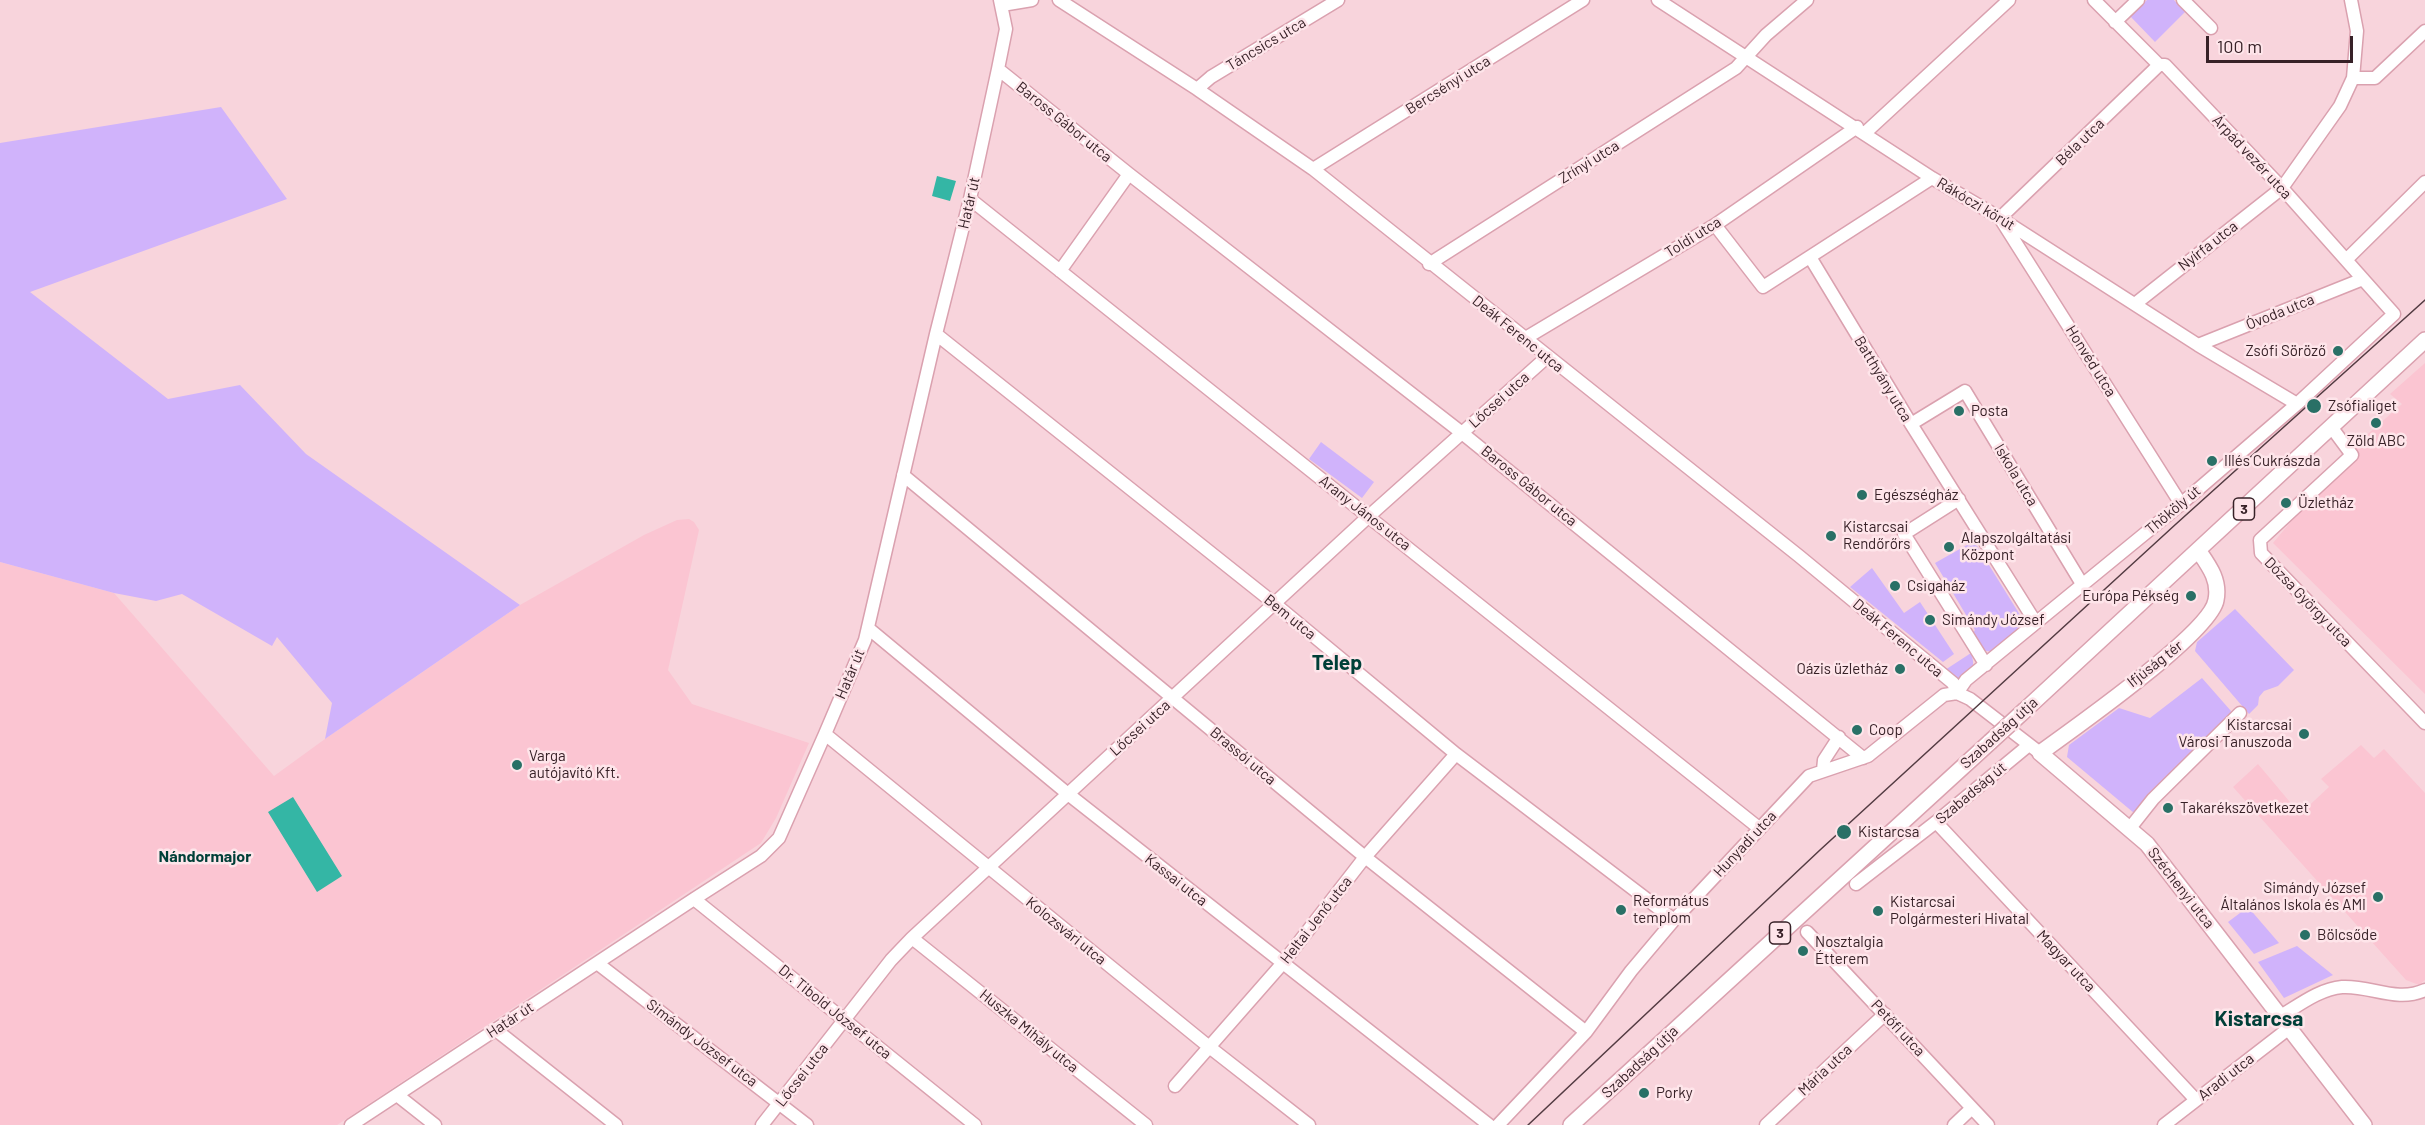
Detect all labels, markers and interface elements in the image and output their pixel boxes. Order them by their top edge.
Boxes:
street label: Táncsics utca [1223,13,1309,75]
scale bar [2209,24,2356,62]
text: 100 m [2217,35,2262,57]
street label: Bercsényi utca [1402,52,1494,118]
street label: Baross Gábor utca [1013,78,1115,166]
street label: Árpád vezér utca [2208,111,2296,203]
street label: Béla utca [2052,115,2108,169]
street label: Zrínyi utca [1556,137,1622,187]
street label: Rákóczi körút [1934,174,2018,234]
street label: Határ út [954,175,984,231]
street label: Toldi utca [1662,213,1724,261]
street label: Nyírfa utca [2175,217,2241,275]
street label: Óvoda utca [2243,290,2317,334]
street label: Deák Ferenc utca [1469,292,1567,376]
street label: Honvéd utca [2062,322,2120,400]
street label: Batthyány utca [1850,333,1916,425]
place label: Zsófi Söröző [2245,342,2326,360]
marker: Zsófi Söröző [2331,344,2345,358]
street label: Lőcsei utca [1465,368,1533,432]
marker: Zsófialiget [2305,397,2323,415]
place label: Zsófialiget [2328,397,2397,415]
place label: Posta [1971,402,2008,420]
marker: Posta [1952,404,1966,418]
marker: Zöld ABC [2369,416,2383,430]
place label: Zöld ABC [2347,432,2405,450]
street label: Iskola utca [1990,441,2042,509]
street label: Baross Gábor utca [1478,442,1580,530]
place label: Illés Cukrászda [2224,452,2320,470]
marker: Illés Cukrászda [2205,454,2219,468]
street label: Arany János utca [1316,472,1414,554]
street label: Thököly út [2142,482,2204,538]
place label: Egészségház [1874,486,1958,504]
marker: Egészségház [1855,488,1869,502]
place label: Üzletház [2298,494,2354,512]
marker: Üzletház [2279,496,2293,510]
road number: 3 [2234,498,2254,520]
place label: Kistarcsai Rendőrőrs [1843,518,1910,553]
marker: Kistarcsai Rendőrőrs [1824,529,1838,543]
place label: Alapszolgáltatási Központ [1961,529,2071,564]
marker: Alapszolgáltatási Központ [1942,540,1956,554]
street label: Dózsa György utca [2261,553,2355,651]
place label: Csigaház [1907,577,1965,595]
marker: Csigaház [1888,579,1902,593]
place label: Európa Pékség [2082,587,2179,605]
marker: Európa Pékség [2184,589,2198,603]
street label: Bem utca [1260,591,1320,643]
street label: Deák Ferenc utca [1849,595,1947,681]
place label: Simándy József [1942,611,2045,629]
marker: Simándy József [1923,613,1937,627]
street label: Ifjúság tér [2124,637,2186,691]
street label: Határ út [831,646,869,702]
district label: Telep [1312,650,1362,676]
place label: Oázis üzletház [1796,660,1888,678]
marker: Oázis üzletház [1893,662,1907,676]
street label: Szabadság útja [1957,694,2041,772]
street label: Lőcsei utca [1106,696,1174,760]
place label: Kistarcsai Városi Tanuszoda [2179,716,2292,751]
place label: Coop [1869,721,1903,739]
street label: Brassói utca [1206,723,1280,789]
marker: Coop [1850,723,1864,737]
marker: Kistarcsai Városi Tanuszoda [2297,727,2311,741]
place label: Varga autójavító Kft. [529,747,620,782]
marker: Varga autójavító Kft. [510,758,524,772]
street label: Szabadság út [1932,758,2010,828]
place label: Takarékszövetkezet [2180,799,2309,817]
marker: Takarékszövetkezet [2161,801,2175,815]
street label: Hunyadi utca [1710,807,1780,881]
marker: Kistarcsa [1835,823,1853,841]
place label: Kistarcsa [1858,823,1919,841]
street label: Széchenyi utca [2144,844,2218,932]
district label: Nándormajor [159,847,251,867]
street label: Kassai utca [1141,850,1211,910]
street label: Heltai Jenő utca [1276,873,1356,967]
place label: Simándy József Általános Iskola és AMI [2220,879,2366,914]
marker: Simándy József Általános Iskola és AMI [2371,890,2385,904]
place label: Református templom [1633,892,1709,927]
street label: Kolozsvári utca [1022,893,1110,969]
place label: Kistarcsai Polgármesteri Hivatal [1890,893,2029,928]
marker: Református templom [1614,903,1628,917]
marker: Kistarcsai Polgármesteri Hivatal [1871,904,1885,918]
road number: 3 [1770,922,1790,944]
street label: Magyar utca [2033,926,2099,996]
place label: Bölcsőde [2317,926,2377,944]
marker: Bölcsőde [2298,928,2312,942]
place label: Nosztalgia Étterem [1815,933,1883,968]
marker: Nosztalgia Étterem [1796,944,1810,958]
street label: Dr. Tibold József utca [775,961,895,1063]
street label: Huszka Mihály utca [976,986,1082,1076]
street label: Simándy József utca [643,995,761,1091]
street label: Petőfi utca [1867,996,1929,1060]
street label: Határ út [483,998,537,1042]
district label: Kistarcsa [2215,1006,2303,1032]
street label: Szabadság útja [1598,1022,1682,1102]
street label: Lőcsei utca [772,1040,832,1110]
street label: Mária utca [1794,1041,1856,1099]
street label: Aradi utca [2194,1050,2258,1104]
place label: Porky [1656,1084,1693,1102]
marker: Porky [1637,1086,1651,1100]

